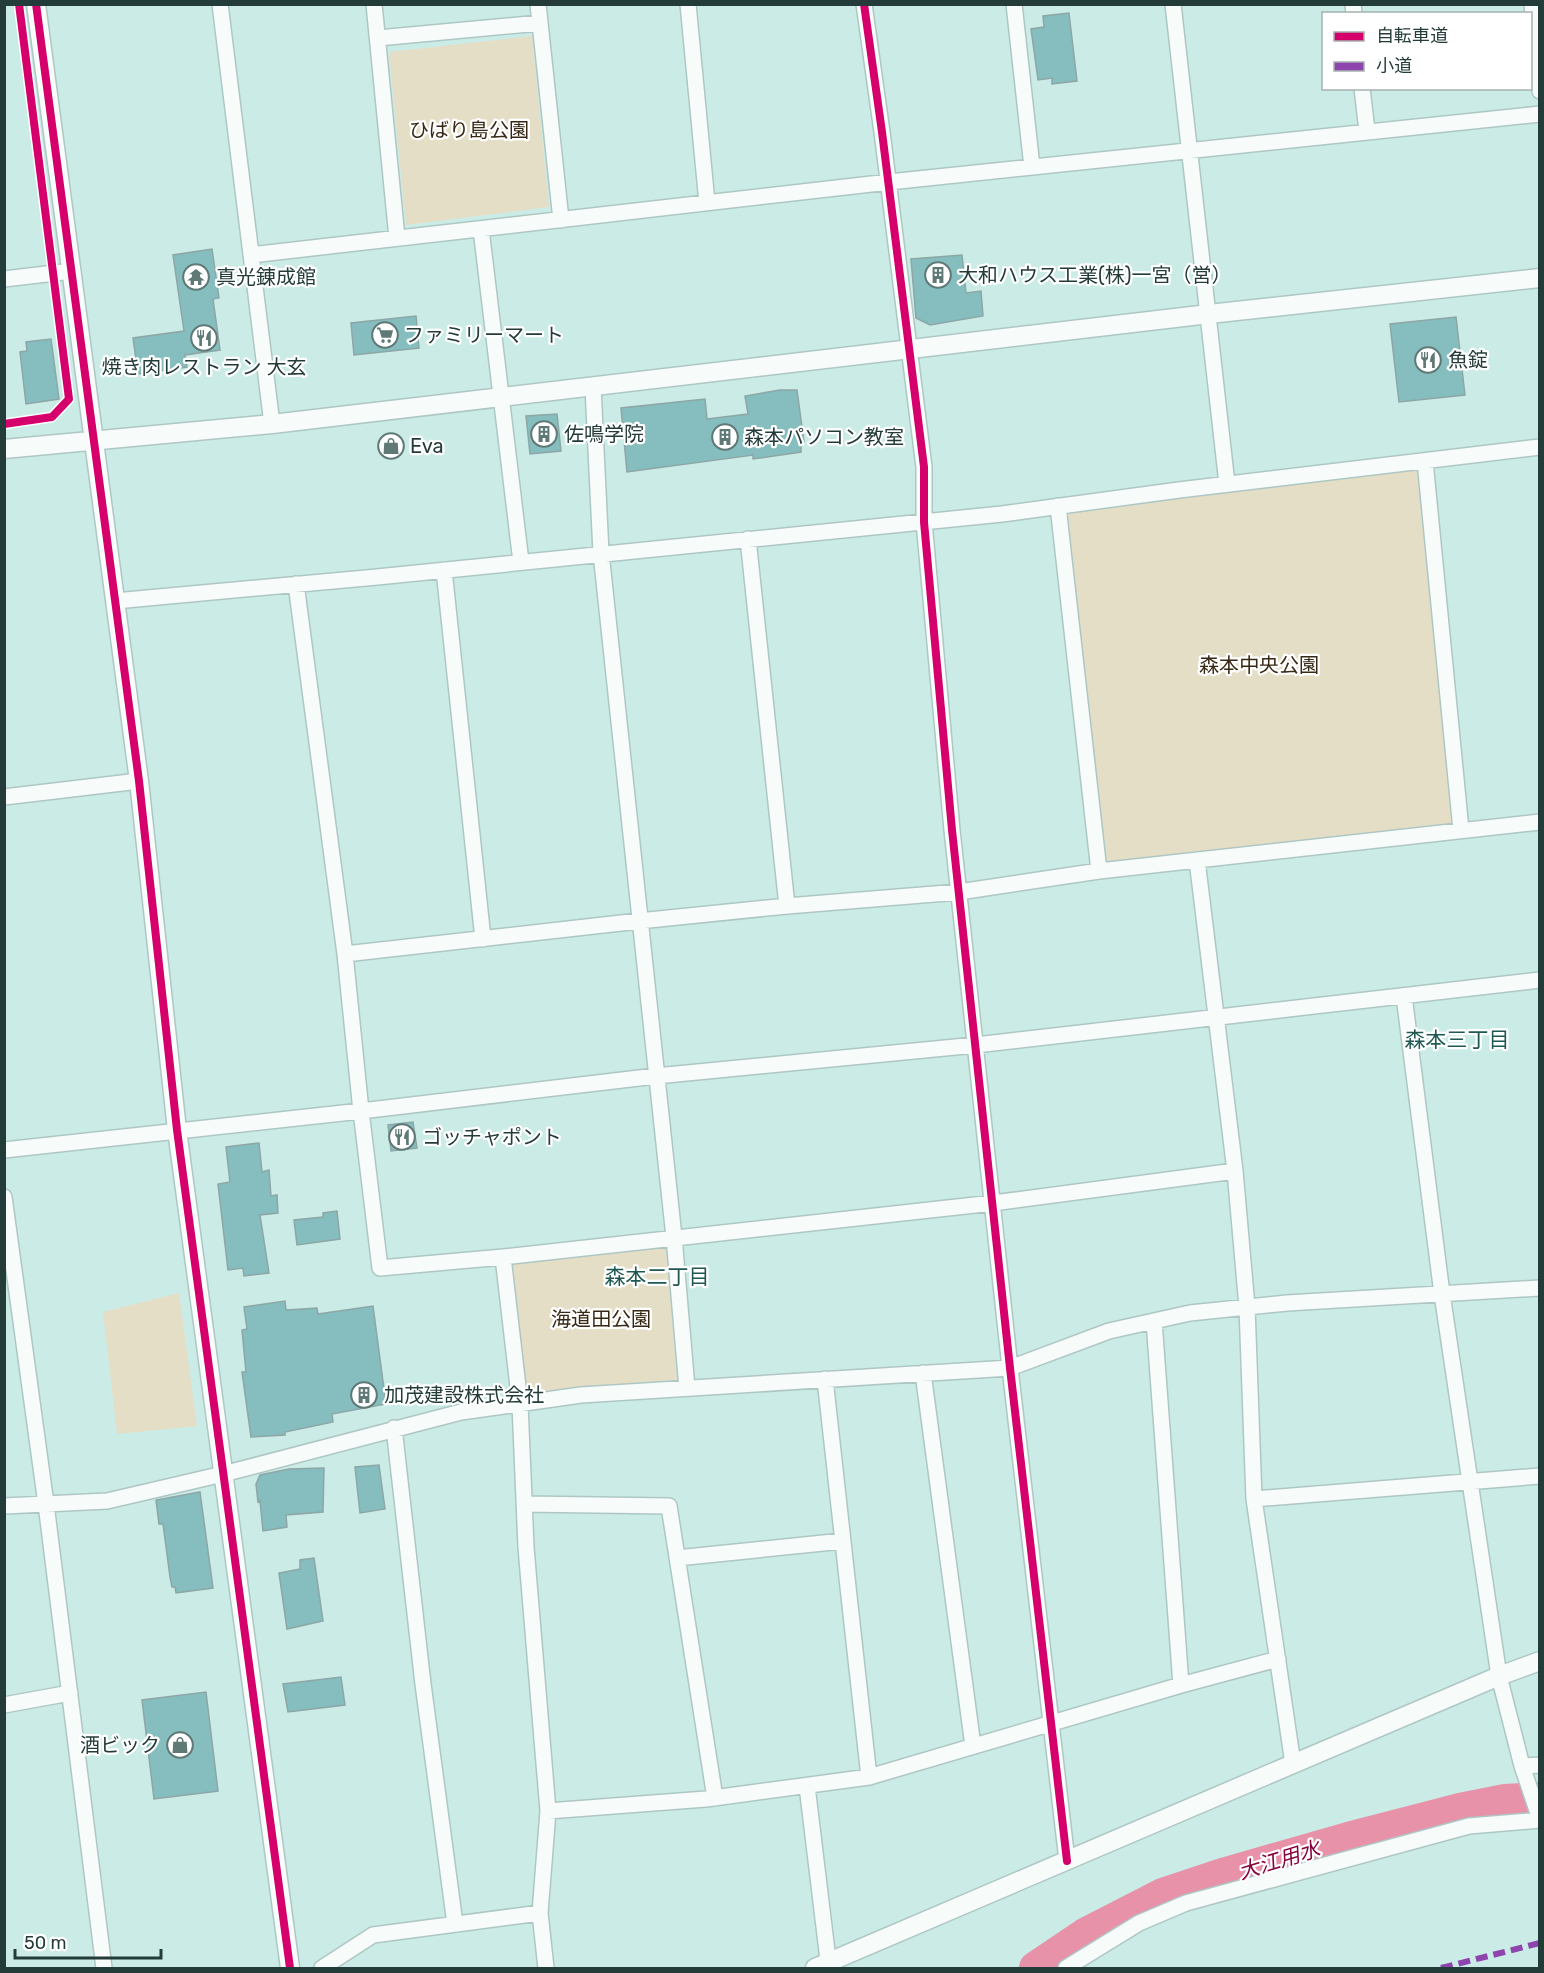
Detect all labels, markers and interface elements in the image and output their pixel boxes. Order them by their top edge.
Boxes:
legend [1322,12,1532,90]
text: 自転車道 [1376,25,1448,47]
text: 小道 [1376,55,1412,77]
park label: ひばり島公園 [409,118,529,142]
building icon: 大和ハウス工業(株)一宮（営） [923,260,953,290]
temple icon: 真光錬成館 [181,262,211,292]
place label: 大和ハウス工業(株)一宮（営） [958,263,1232,287]
place label: 真光錬成館 [216,265,316,289]
supermarket icon: ファミリーマート [370,320,400,350]
restaurant icon: 焼き肉レストラン 大玄 [189,323,219,353]
place label: ファミリーマート [404,323,564,347]
restaurant icon: 魚錠 [1413,345,1443,375]
place label: 魚錠 [1448,348,1488,372]
place label: 焼き肉レストラン 大玄 [102,355,306,379]
building icon: 佐鳴学院 [529,419,559,449]
place label: 佐鳴学院 [564,422,644,446]
building icon: 森本パソコン教室 [710,422,740,452]
place label: 森本パソコン教室 [744,425,904,449]
shop icon: Eva [376,431,406,461]
place label: Eva [410,434,444,458]
park label: 森本中央公園 [1199,653,1319,677]
district label: 森本三丁目 [1405,1027,1510,1052]
restaurant icon: ゴッチャポント [387,1122,417,1152]
place label: ゴッチャポント [422,1125,562,1149]
district label: 森本二丁目 [605,1264,710,1289]
park label: 海道田公園 [551,1307,651,1331]
building icon: 加茂建設株式会社 [349,1380,379,1410]
place label: 加茂建設株式会社 [384,1383,544,1407]
shop icon: 酒ビック [165,1730,195,1760]
place label: 酒ビック [80,1733,160,1757]
water label: 大江用水 [1235,1835,1325,1884]
scale bar [15,1922,160,1960]
text: 50 m [24,1932,67,1954]

